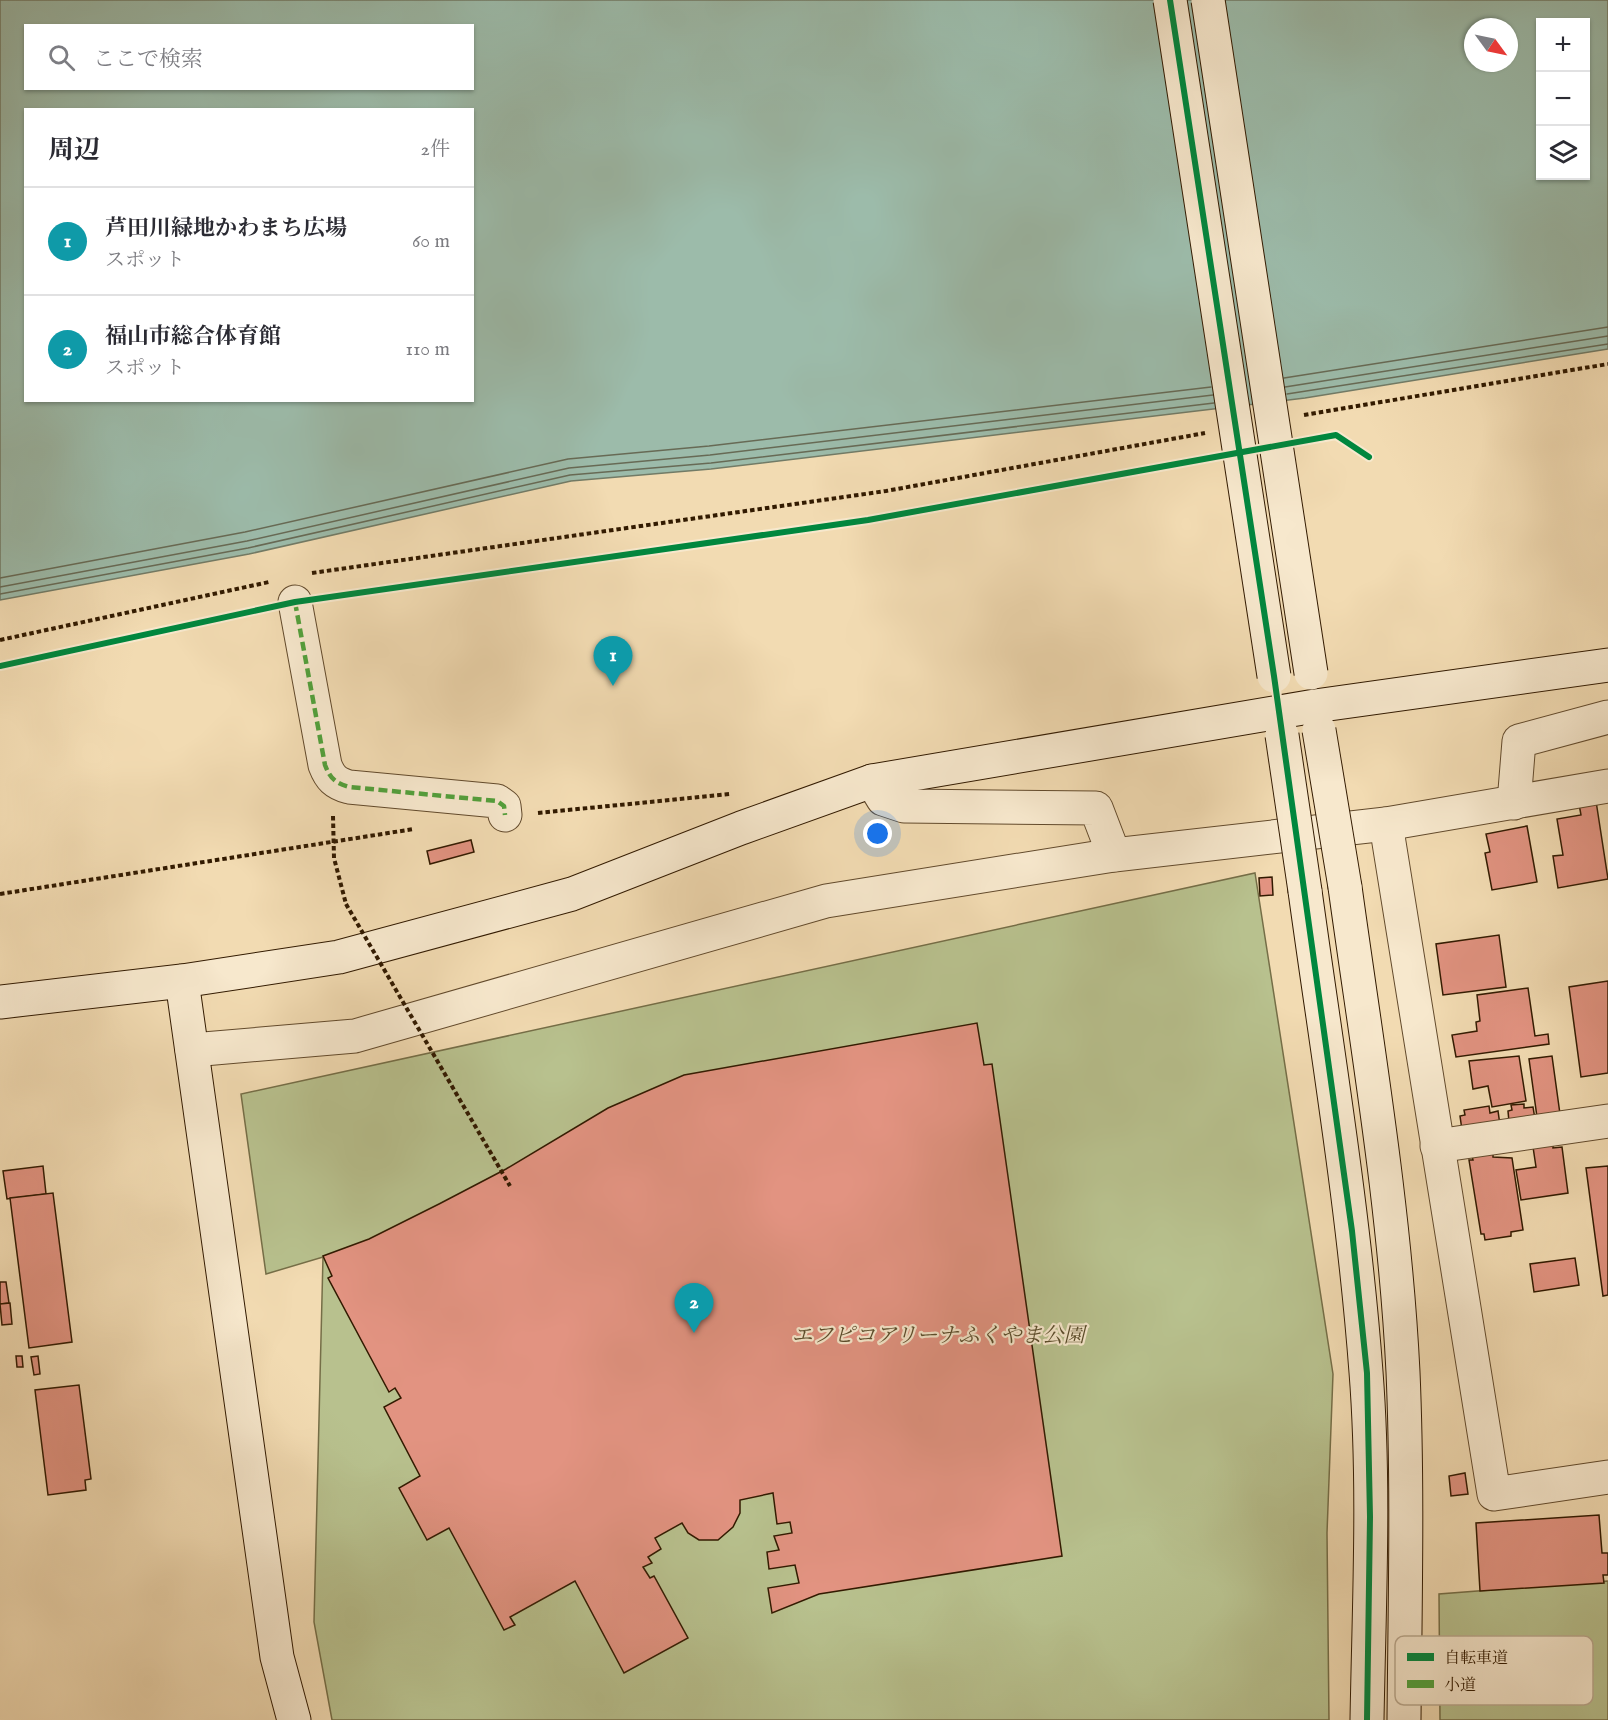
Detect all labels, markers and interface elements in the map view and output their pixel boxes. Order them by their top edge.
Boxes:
north arrow [1464,18,1518,72]
map controls [1536,18,1590,180]
button: + [1536,18,1590,72]
search box [24,24,474,90]
icon: search [45,41,78,74]
text: ここで検索 [93,46,203,74]
button: − [1536,72,1590,126]
button: layers [1536,126,1590,180]
text: 周辺 [48,134,100,167]
text: 2件 [421,137,450,162]
text: 芦田川緑地かわまち広場 [105,215,347,243]
text: 1 [64,229,71,254]
text: 60 m [412,229,450,254]
text: スポット [105,248,185,273]
text: 福山市総合体育館 [105,323,281,351]
text: 2 [63,337,72,362]
text: 110 m [406,337,450,362]
text: スポット [105,356,185,381]
pin: 1 [594,636,632,686]
your location [863,819,892,848]
pin: 2 [674,1284,714,1333]
park label: エフピコアリーナふくやま公園 [791,1323,1088,1350]
legend [1395,1636,1593,1705]
text: 自転車道 [1444,1649,1508,1669]
text: 小道 [1444,1676,1476,1696]

